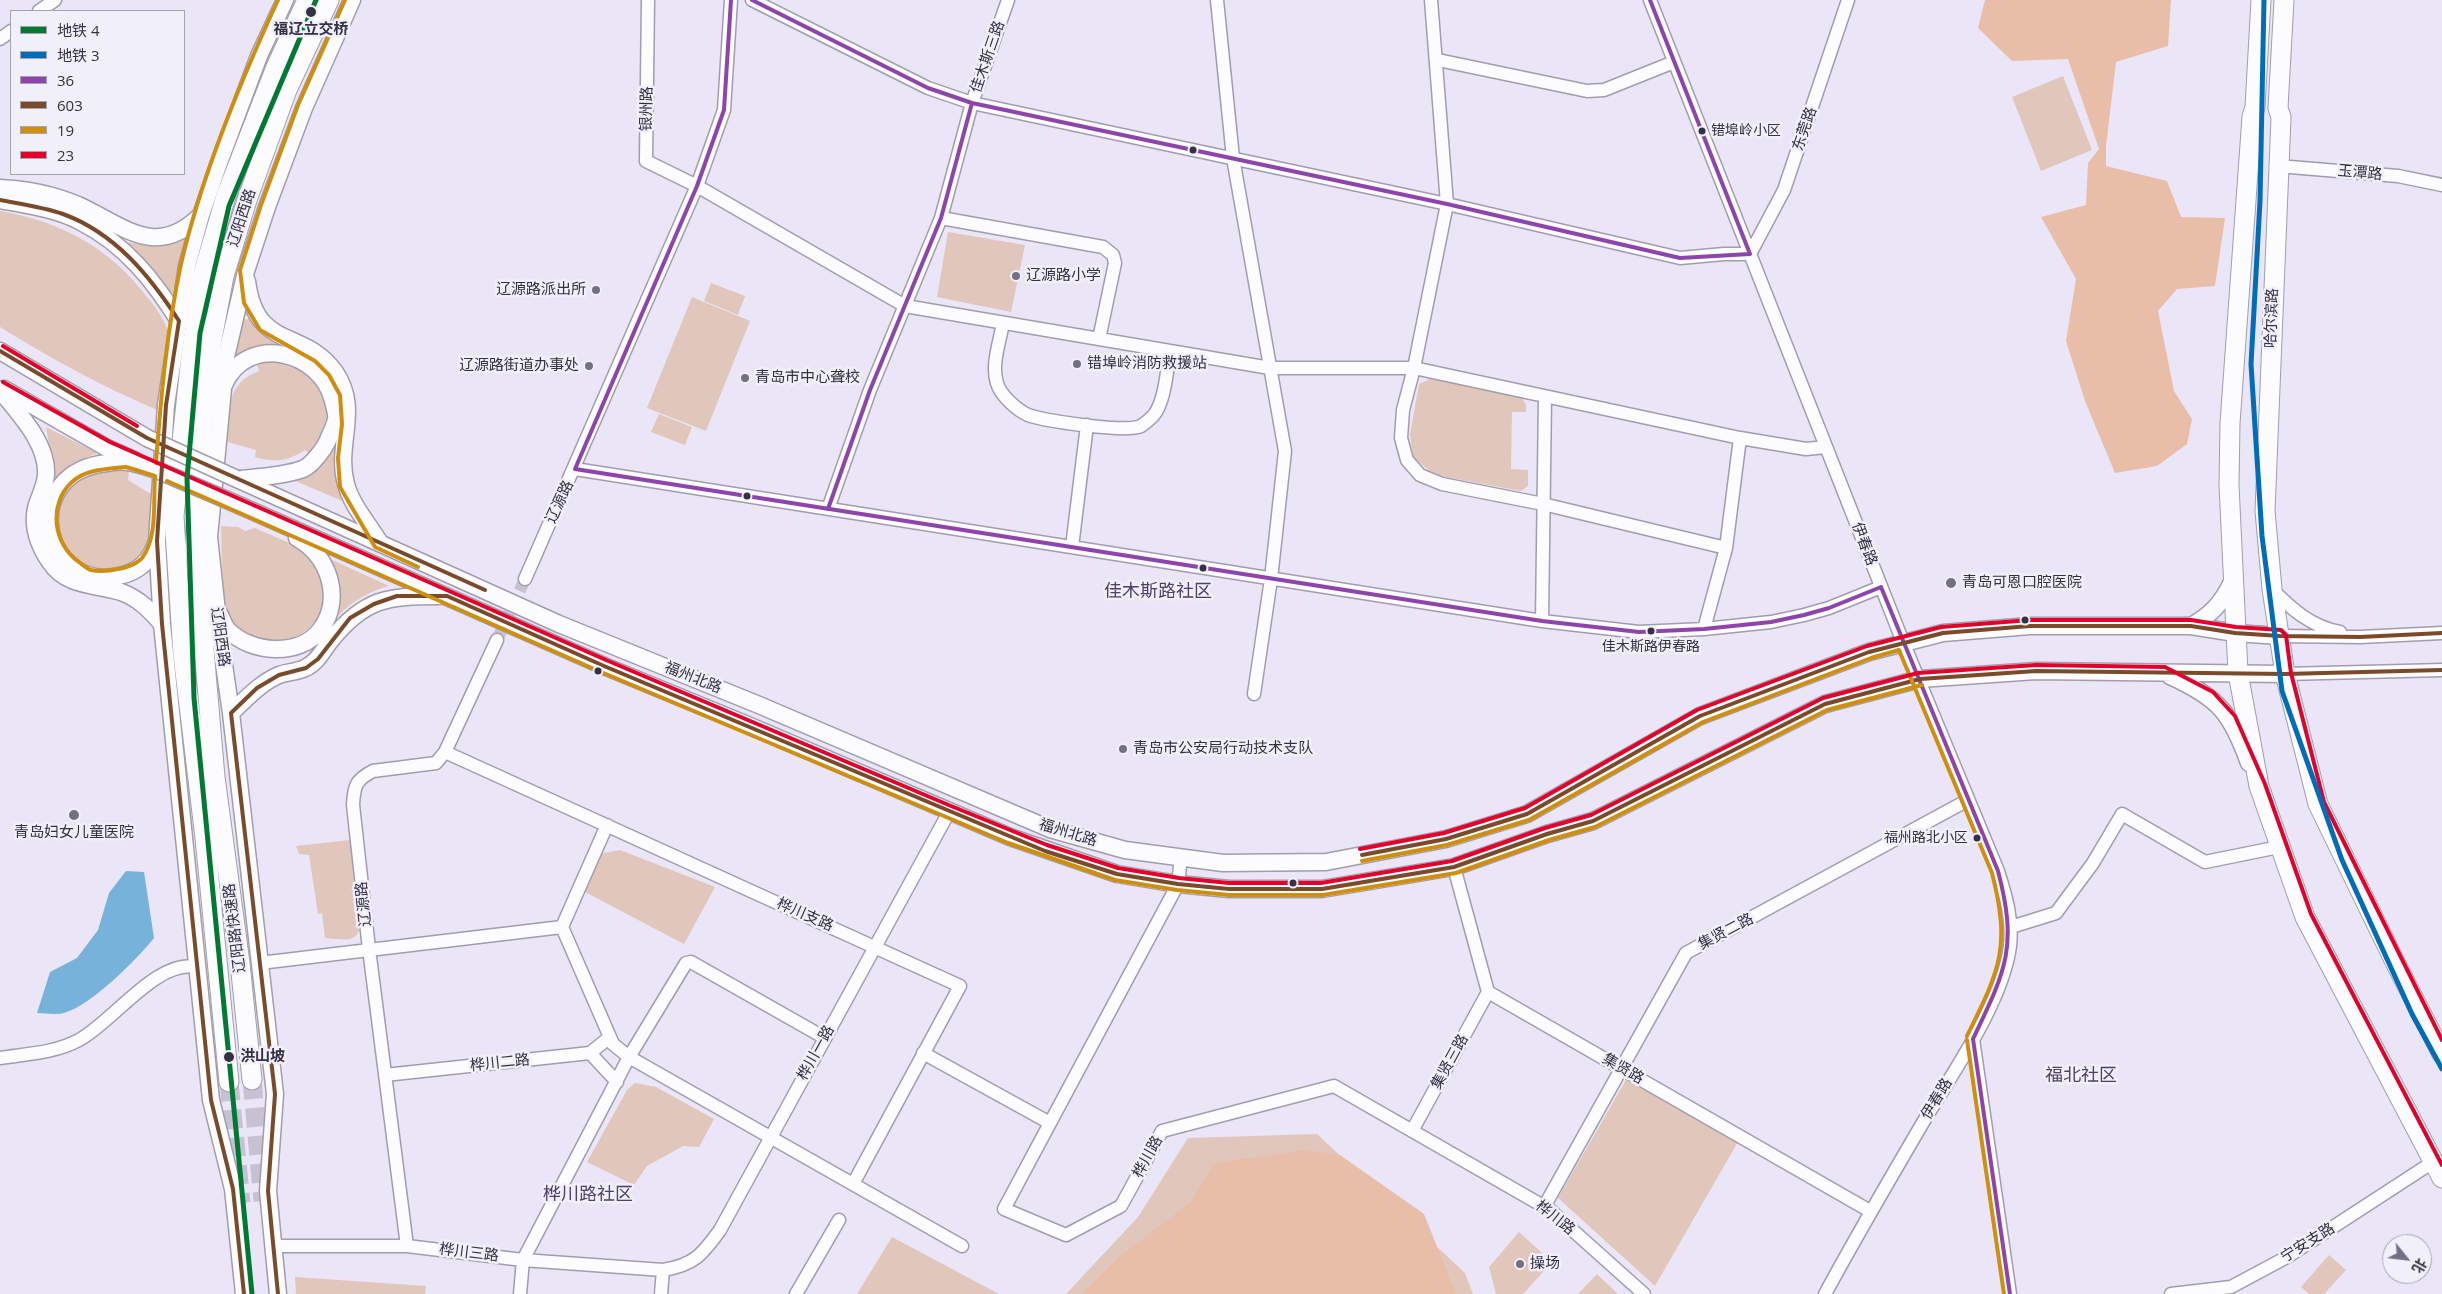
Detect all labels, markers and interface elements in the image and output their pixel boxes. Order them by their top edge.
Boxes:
marker: 福辽立交桥 [304,5,318,19]
legend [10,10,185,175]
street label: 佳木斯三路 [967,19,1009,95]
text: 地铁 4 [57,20,99,40]
place label: 福辽立交桥 [274,21,348,39]
text: 地铁 3 [57,45,99,65]
text: 36 [57,70,74,90]
street label: 银州路 [638,86,656,132]
text: 603 [57,95,83,115]
street label: 东莞路 [1789,105,1821,153]
text: 19 [57,120,74,140]
place label: 错埠岭小区 [1711,123,1781,139]
marker: 错埠岭小区 [1697,126,1707,136]
text: 23 [57,145,74,165]
unlabelled marker [1188,145,1198,155]
street label: 玉潭路 [2337,162,2383,184]
street label: 辽阳西路 [224,187,260,249]
place label: 辽源路小学 [1026,267,1101,285]
marker: 辽源路小学 [1010,270,1022,282]
place label: 辽源路派出所 [496,281,586,299]
marker: 辽源路派出所 [590,284,602,296]
street label: 哈尔滨路 [2262,288,2282,348]
place label: 错埠岭消防救援站 [1087,355,1207,373]
place label: 辽源路街道办事处 [459,357,579,375]
marker: 错埠岭消防救援站 [1071,358,1083,370]
marker: 辽源路街道办事处 [583,360,595,372]
place label: 青岛市中心聋校 [755,369,860,387]
marker: 青岛市中心聋校 [739,372,751,384]
street label: 辽源路 [542,478,578,526]
unlabelled marker [742,491,752,501]
street label: 伊春路 [1848,520,1880,568]
unlabelled marker [1198,563,1208,573]
place label: 青岛可恩口腔医院 [1962,574,2082,592]
marker: 青岛可恩口腔医院 [1944,576,1958,590]
district label: 佳木斯路社区 [1104,581,1212,603]
street label: 辽阳西路 [207,606,233,668]
unlabelled marker [2020,615,2030,625]
marker: 佳木斯路伊春路 [1646,626,1656,636]
place label: 佳木斯路伊春路 [1602,639,1700,655]
street label: 福州北路 [662,658,724,698]
unlabelled marker [593,666,603,676]
place label: 青岛市公安局行动技术支队 [1133,740,1313,758]
marker: 青岛市公安局行动技术支队 [1117,743,1129,755]
marker: 青岛妇女儿童医院 [67,808,81,822]
street label: 福州北路 [1037,816,1099,850]
place label: 青岛妇女儿童医院 [14,824,134,842]
place label: 福州路北小区 [1884,830,1968,846]
marker: 福州路北小区 [1972,833,1982,843]
unlabelled marker [1288,878,1298,888]
street label: 辽源路 [353,881,375,927]
street label: 辽阳路快速路 [221,882,249,974]
street label: 桦川支路 [774,895,836,935]
street label: 集贤二路 [1695,910,1757,954]
street label: 桦川一路 [794,1022,838,1084]
street label: 集贤三路 [1428,1031,1472,1093]
place label: 洪山坡 [240,1048,285,1066]
marker: 洪山坡 [222,1050,236,1064]
street label: 集贤路 [1599,1050,1647,1088]
street label: 桦川二路 [469,1051,531,1075]
district label: 福北社区 [2045,1065,2117,1087]
street label: 伊春路 [1918,1075,1956,1123]
street label: 桦川路 [1129,1133,1167,1181]
district label: 桦川路社区 [543,1184,633,1206]
street label: 桦川路 [1532,1197,1578,1239]
street label: 宁安支路 [2278,1219,2338,1267]
north arrow [2382,1234,2432,1284]
street label: 桦川三路 [438,1240,500,1266]
place label: 操场 [1530,1255,1560,1273]
text: 北 [2408,1255,2431,1277]
marker: 操场 [1514,1258,1526,1270]

